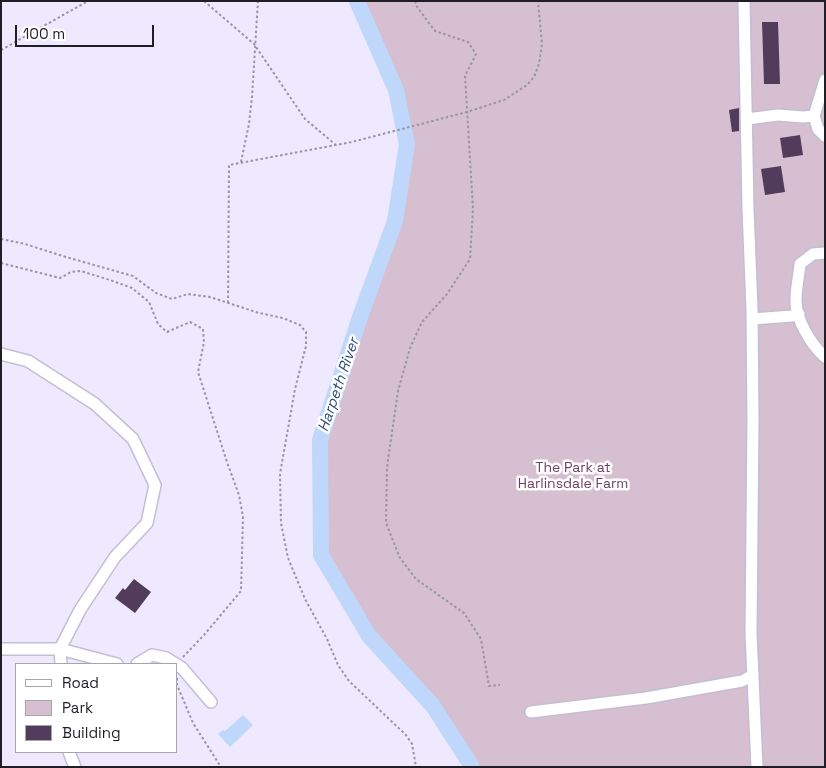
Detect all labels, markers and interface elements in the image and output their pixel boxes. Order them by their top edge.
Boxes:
scale bar [18,15,156,47]
text: 100 m [23,24,65,43]
water label: Harpeth River [315,336,363,434]
park label: The Park at Harlinsdale Farm [518,460,628,492]
legend [15,663,178,753]
text: Road [62,673,99,692]
text: Park [62,698,93,717]
text: Building [62,723,121,742]

